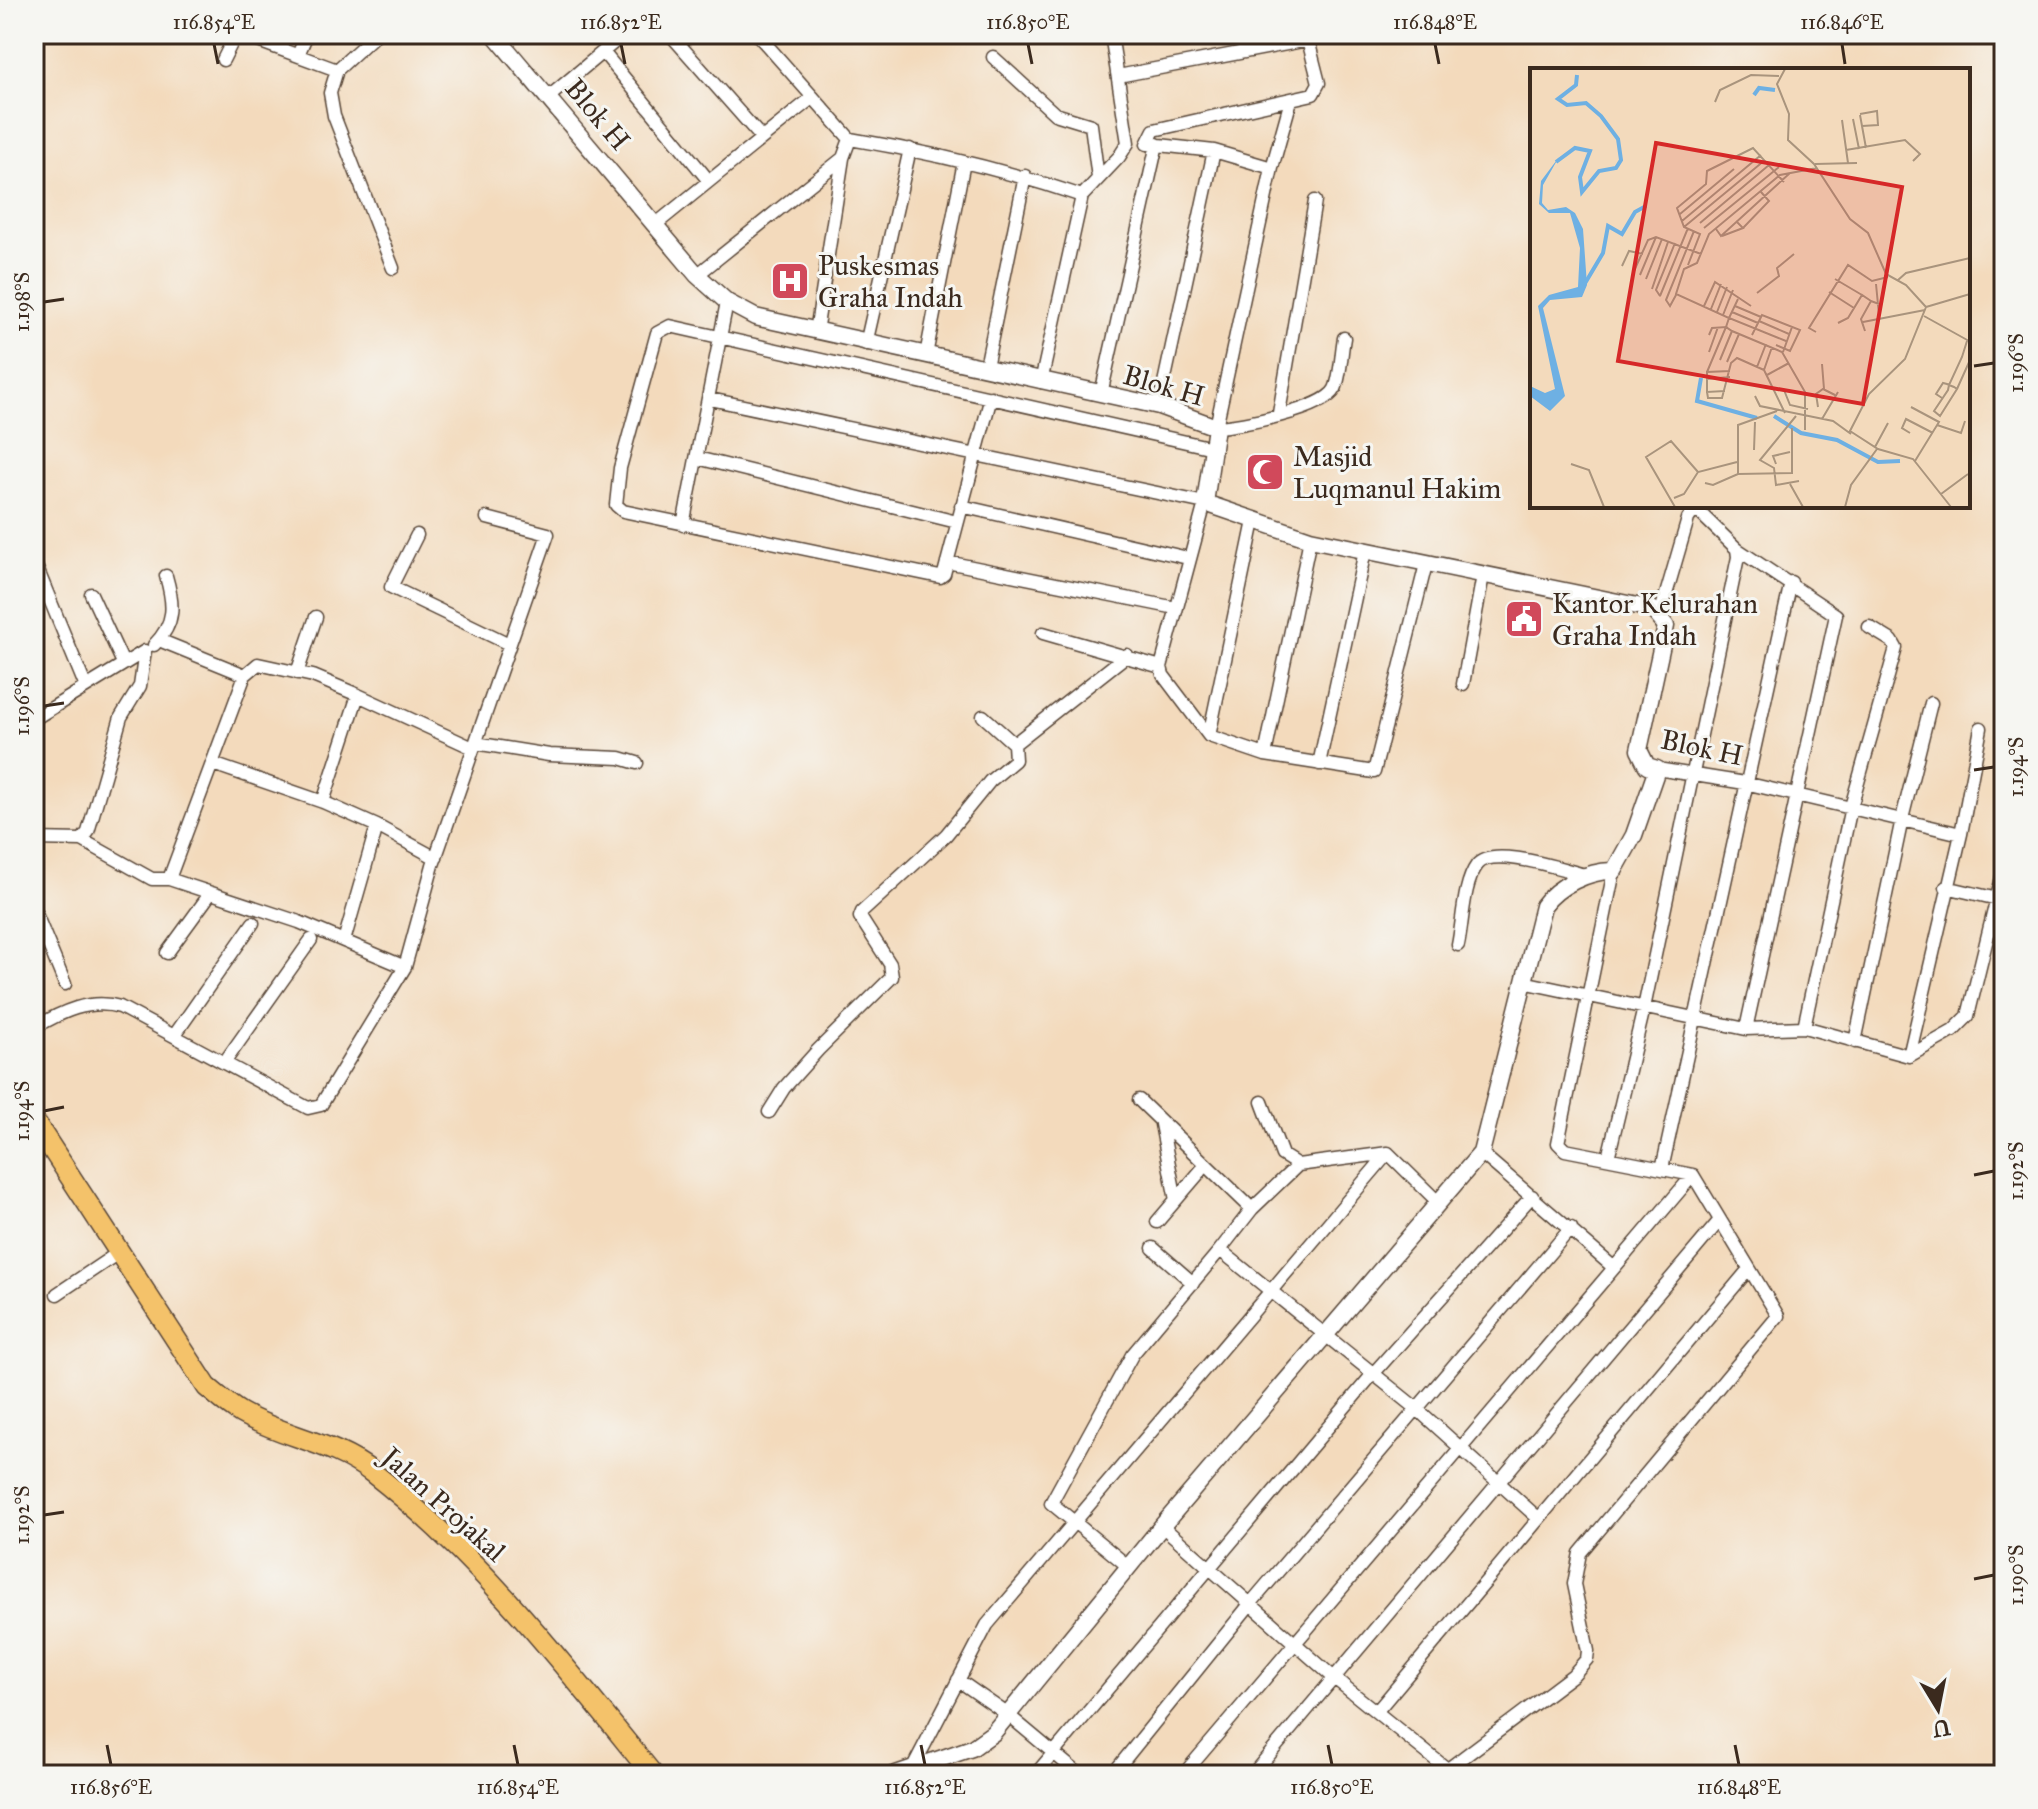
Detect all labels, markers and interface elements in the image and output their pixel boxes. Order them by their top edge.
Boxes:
text: 116.854°E [173,10,255,34]
text: 116.852°E [580,10,662,34]
text: 116.850°E [986,10,1070,34]
text: 116.848°E [1393,10,1477,34]
text: 116.846°E [1800,10,1884,34]
inset map [1530,68,1970,508]
street label: Blok H [557,71,638,158]
place label: Puskesmas Graha Indah [818,248,963,315]
hospital icon: Puskesmas Graha Indah [769,260,811,302]
text: 1.198°S [10,272,34,332]
text: 1.196°S [2004,333,2028,393]
street label: Blok H [1119,357,1209,414]
place label: Masjid Luqmanul Hakim [1293,439,1501,506]
mosque icon: Masjid Luqmanul Hakim [1244,451,1286,493]
place label: Kantor Kelurahan Graha Indah [1552,586,1758,653]
public building icon: Kantor Kelurahan Graha Indah [1503,598,1545,640]
text: 1.196°S [10,676,34,736]
street label: Blok H [1657,722,1746,773]
text: 1.194°S [2004,737,2028,797]
text: 1.194°S [10,1081,34,1141]
text: 1.192°S [2004,1141,2028,1201]
street label: Jalan Projakal [372,1438,513,1569]
text: 1.192°S [10,1485,34,1545]
text: 1.190°S [2004,1545,2028,1605]
north arrow [1898,1669,1978,1749]
text: U [1930,1713,1952,1743]
text: 116.856°E [70,1775,152,1799]
text: 116.854°E [477,1775,559,1799]
text: 116.852°E [884,1775,966,1799]
text: 116.850°E [1290,1775,1374,1799]
text: 116.848°E [1697,1775,1781,1799]

